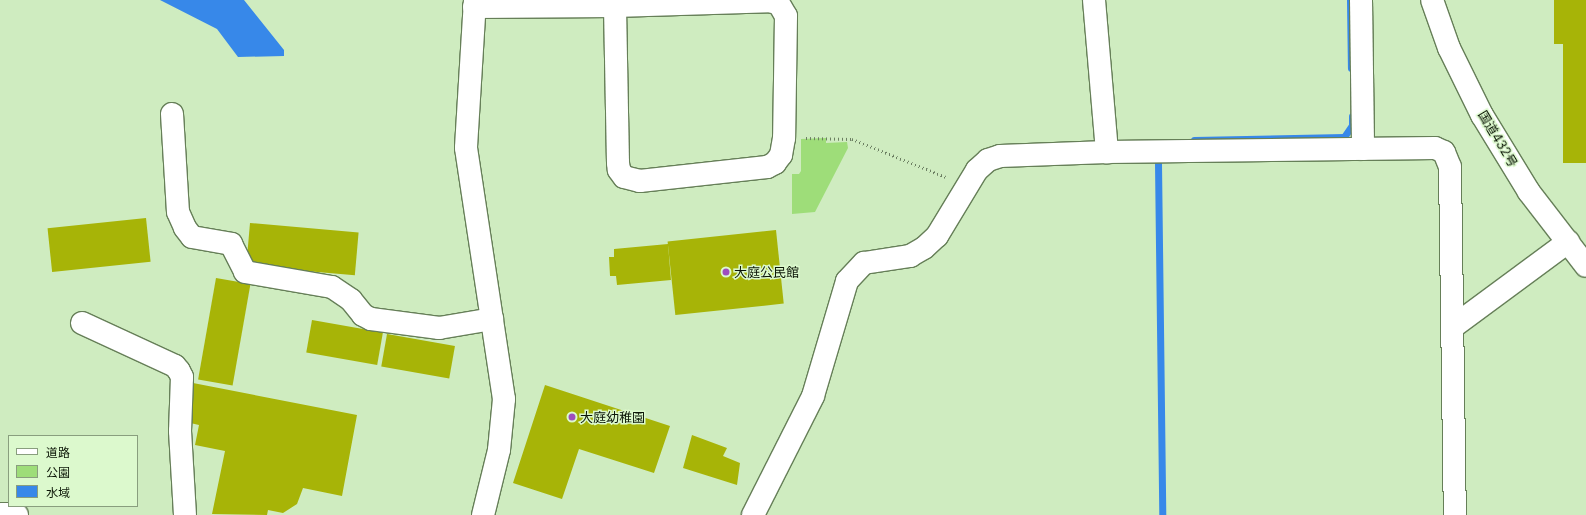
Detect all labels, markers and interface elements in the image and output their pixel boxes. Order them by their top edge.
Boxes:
street label: 国道432号 [1475,108,1521,170]
place label: 大庭公民館 [734,264,799,280]
marker: 大庭公民館 [721,267,731,277]
place label: 大庭幼稚園 [580,409,645,425]
marker: 大庭幼稚園 [567,412,577,422]
legend [8,435,138,507]
text: 道路 [46,445,70,460]
text: 公園 [46,465,70,480]
text: 水域 [46,485,70,500]

